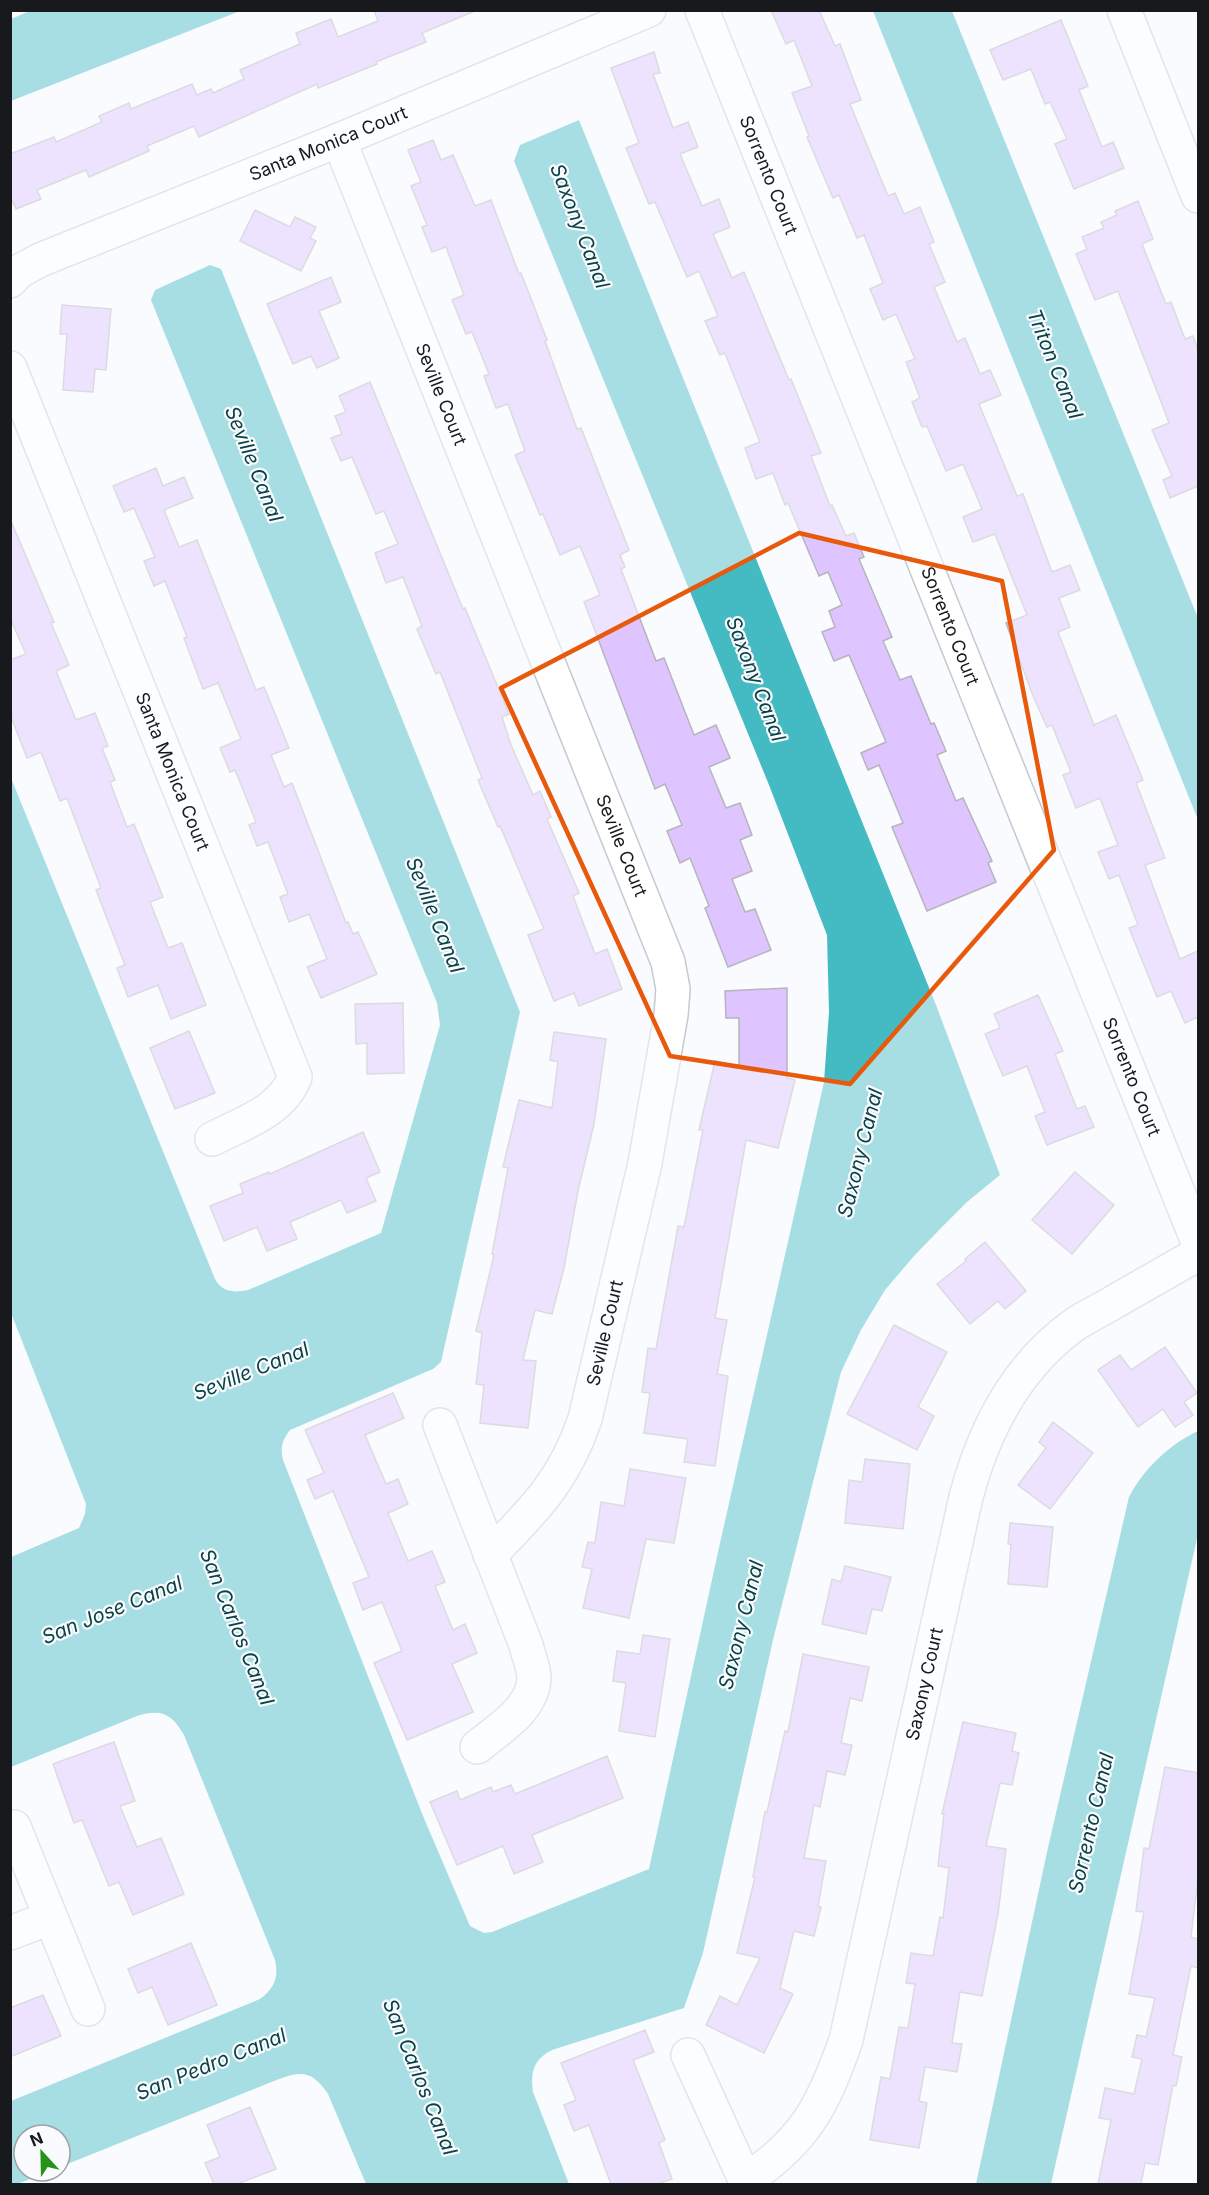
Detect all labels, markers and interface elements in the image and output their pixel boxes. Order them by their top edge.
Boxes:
street label: Santa Monica Court [246,102,410,185]
street label: Sorrento Court [736,112,802,237]
water label: Saxony Canal [545,160,615,292]
water label: Triton Canal [1022,306,1088,422]
street label: Seville Court [411,340,471,448]
water label: Seville Canal [220,403,288,526]
street label: Sorrento Court [917,563,984,688]
water label: Saxony Canal [721,613,791,745]
street label: Santa Monica Court [131,689,214,854]
street label: Seville Court [592,791,652,900]
water label: Seville Canal [401,854,469,977]
street label: Sorrento Court [1099,1014,1165,1139]
water label: Saxony Canal [832,1086,888,1220]
street label: Seville Court [582,1278,627,1388]
water label: Seville Canal [190,1337,313,1405]
water label: San Carlos Canal [195,1545,279,1709]
water label: Saxony Canal [713,1558,769,1692]
water label: San Jose Canal [38,1571,186,1649]
street label: Saxony Court [901,1625,947,1742]
water label: Sorrento Canal [1063,1750,1119,1895]
water label: San Carlos Canal [378,1995,462,2159]
water label: San Pedro Canal [132,2023,290,2105]
north arrow [12,2123,72,2183]
text: N [27,2128,46,2151]

